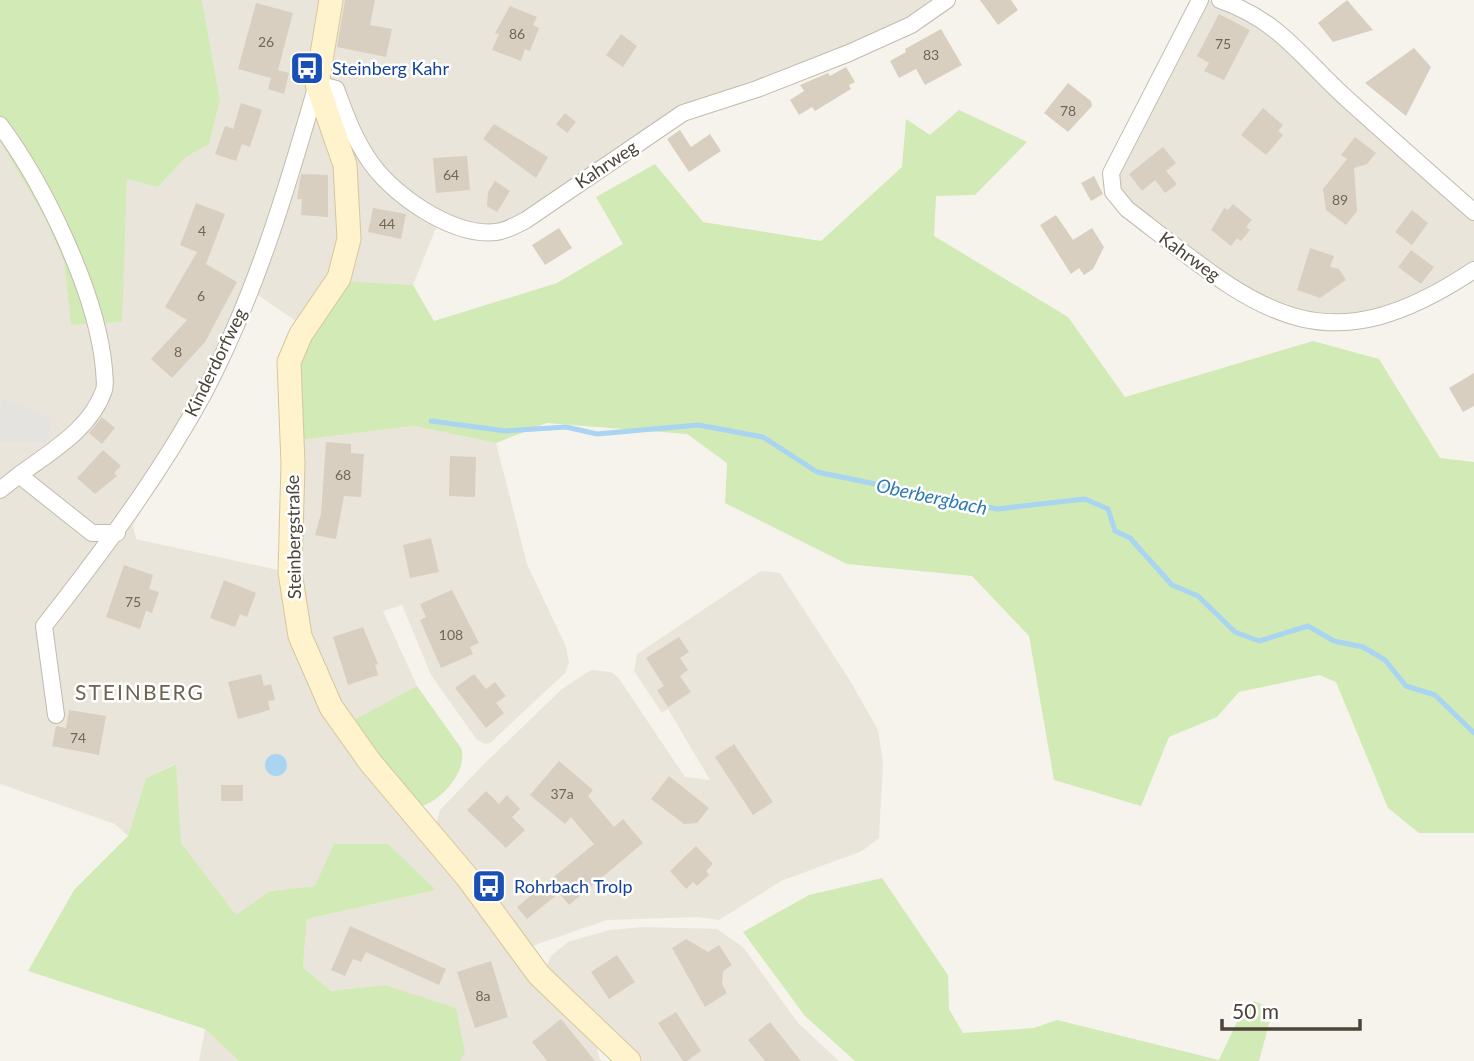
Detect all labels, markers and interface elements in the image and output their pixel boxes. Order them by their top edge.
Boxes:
house number: 86 [509,25,525,42]
house number: 26 [258,33,274,50]
house number: 75 [1215,35,1231,52]
house number: 83 [923,46,939,63]
bus stop icon: Steinberg Kahr [288,49,326,87]
place label: Steinberg Kahr [332,57,449,79]
house number: 78 [1060,102,1076,119]
street label: Kahrweg [571,135,641,193]
house number: 64 [443,166,459,183]
house number: 89 [1332,191,1348,208]
house number: 44 [379,215,395,232]
house number: 4 [198,222,206,239]
street label: Kahrweg [1155,226,1225,286]
house number: 6 [197,287,205,304]
street label: Kinderdorfweg [179,304,251,420]
house number: 8 [174,343,182,360]
house number: 68 [335,466,351,483]
water label: Oberbergbach [874,473,990,519]
street label: Steinbergstraße [281,475,305,599]
house number: 75 [125,593,141,610]
house number: 108 [439,626,463,643]
district label: STEINBERG [75,679,205,704]
house number: 74 [70,729,86,746]
house number: 37a [550,785,574,802]
bus stop icon: Rohrbach Trolp [470,867,508,905]
place label: Rohrbach Trolp [514,875,633,897]
house number: 8a [475,987,491,1004]
scale bar [1222,988,1360,1032]
text: 50 m [1232,998,1279,1023]

